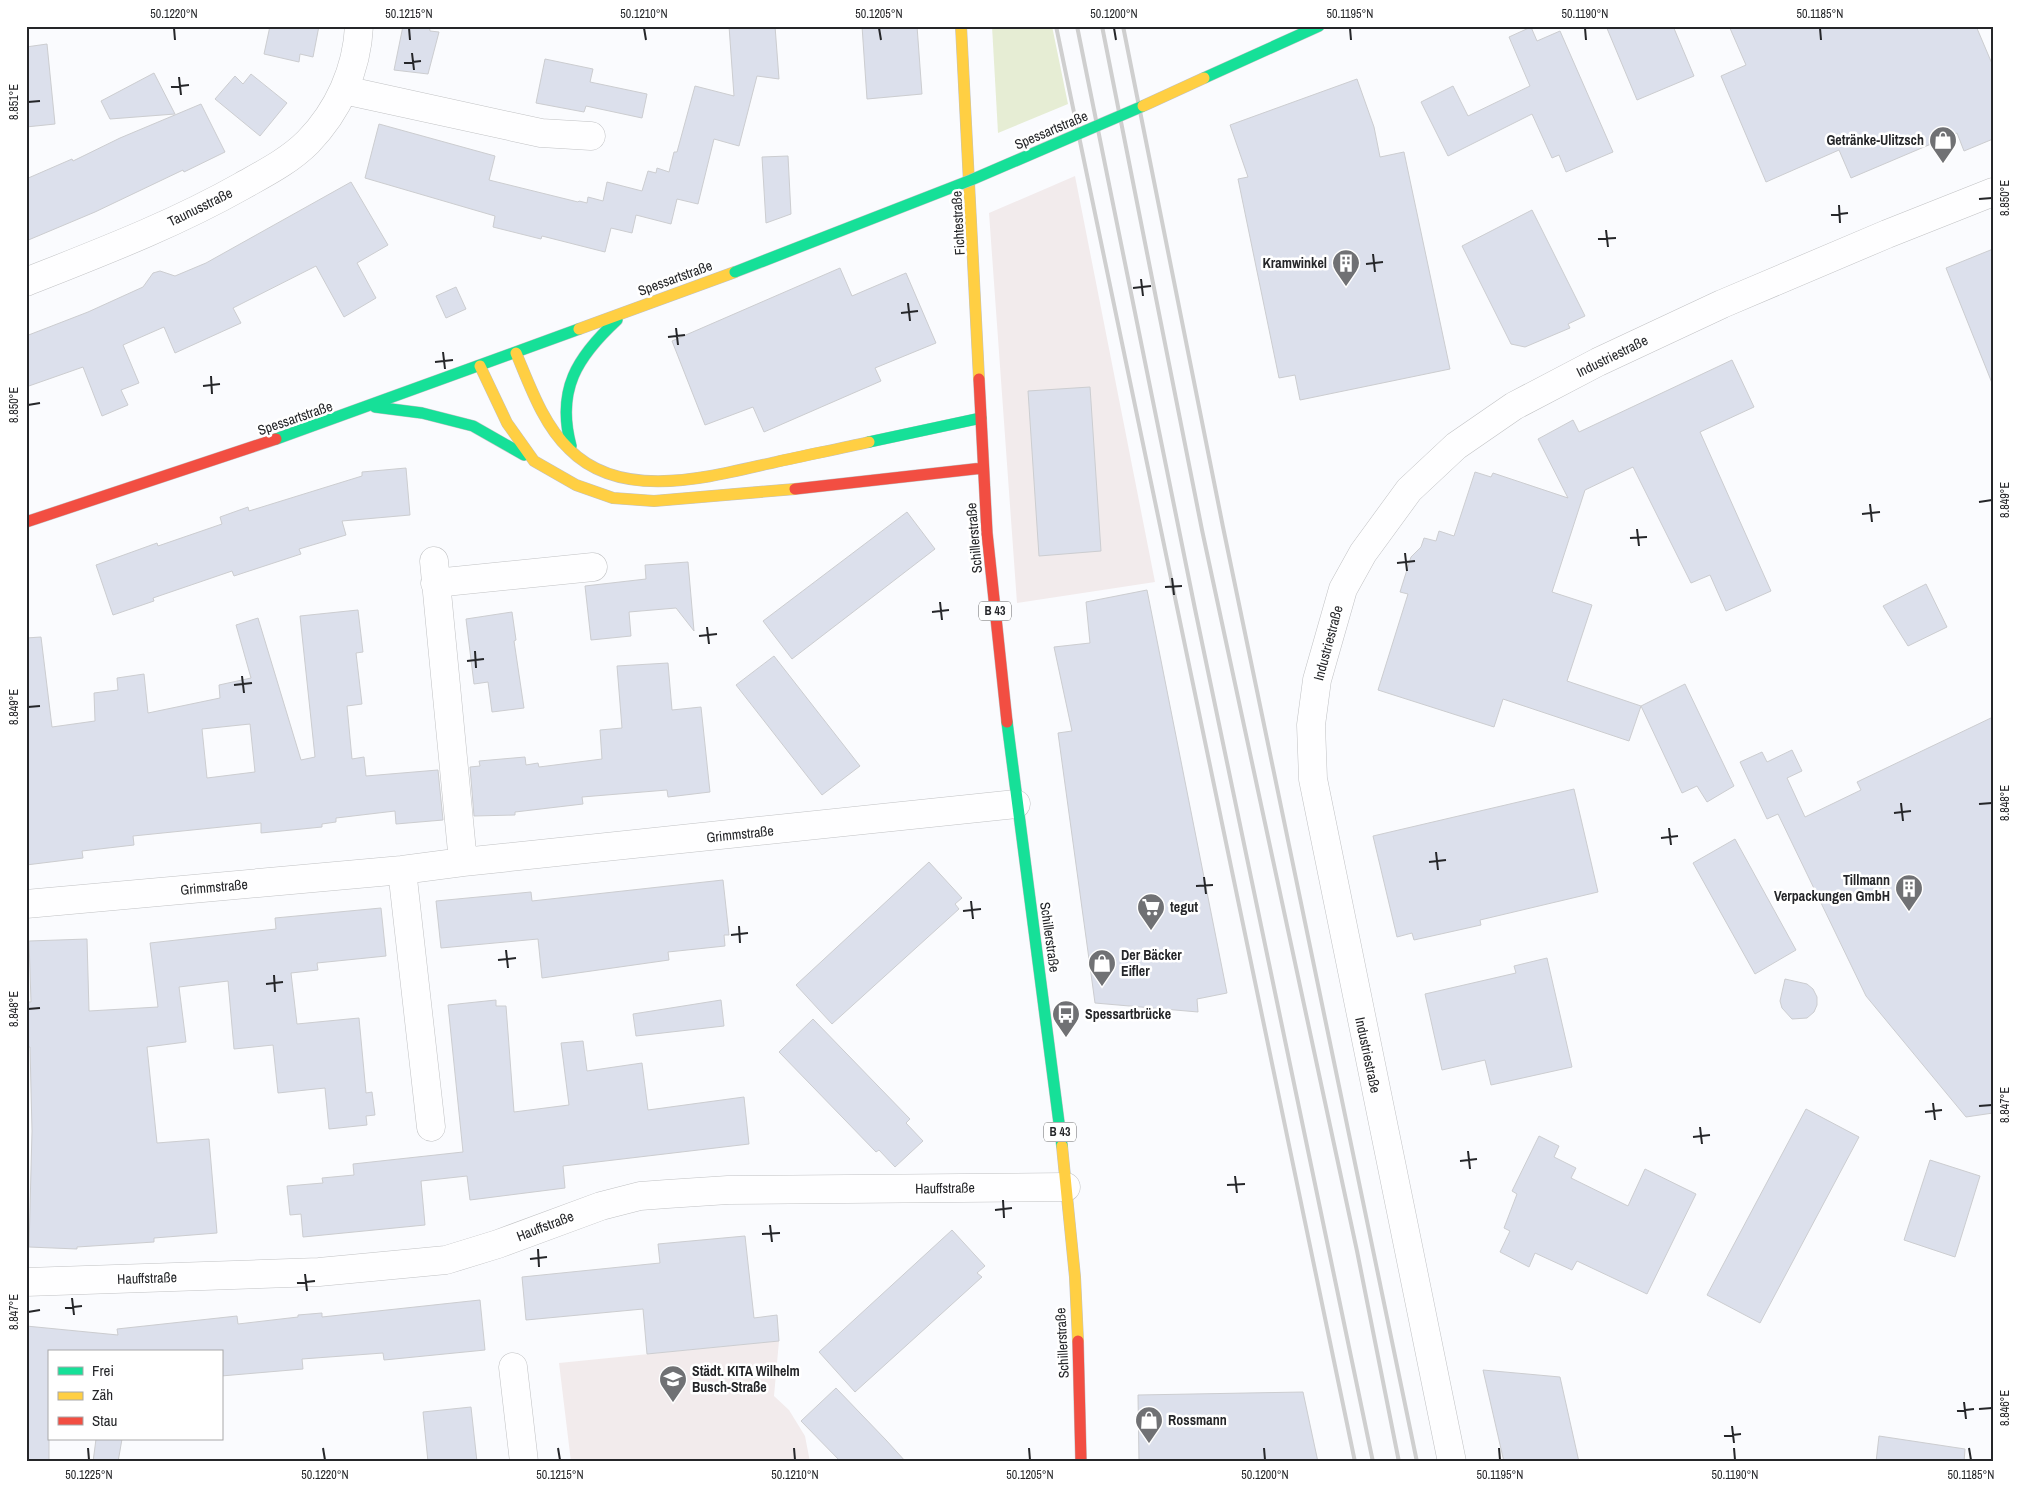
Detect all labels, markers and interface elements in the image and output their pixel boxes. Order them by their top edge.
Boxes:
text: 50.1220°N [150,6,198,22]
text: 50.1215°N [385,6,433,22]
text: 50.1210°N [620,6,668,22]
text: 50.1205°N [855,6,903,22]
text: 50.1200°N [1090,6,1138,22]
text: 50.1195°N [1327,6,1373,22]
text: 50.1190°N [1562,6,1608,22]
text: 50.1185°N [1797,6,1843,22]
text: 8.851°E [6,84,22,120]
street label: Spessartstraße [1012,107,1090,153]
shop icon: Getränke-Ulitzsch [1928,125,1958,164]
place label: Getränke-Ulitzsch [1826,131,1924,149]
text: 8.850°E [1997,180,2013,216]
street label: Taunusstraße [165,184,235,230]
street label: Fichtestraße [947,190,969,256]
building icon: Kramwinkel [1331,248,1361,287]
place label: Kramwinkel [1263,254,1327,272]
street label: Spessartstraße [635,256,715,300]
street label: Industriestraße [1573,331,1651,381]
text: 8.850°E [6,387,22,423]
street label: Spessartstraße [255,397,335,439]
text: 8.849°E [1997,482,2013,518]
street label: Schillerstraße [962,502,986,574]
road number: B 43 [979,602,1011,620]
street label: Industriestraße [1309,603,1347,683]
text: 8.849°E [6,689,22,725]
text: 8.848°E [1997,785,2013,821]
street label: Grimmstraße [705,822,775,846]
place label: Tillmann Verpackungen GmbH [1774,871,1890,905]
building icon: Tillmann Verpackungen GmbH [1894,873,1924,912]
street label: Grimmstraße [180,875,248,899]
supermarket icon: tegut [1136,892,1166,931]
place label: tegut [1170,898,1198,916]
street label: Schillerstraße [1036,901,1064,973]
place label: Der Bäcker Eifler [1121,946,1182,980]
shop icon: Der Bäcker Eifler [1087,948,1117,987]
text: 8.848°E [6,991,22,1027]
bus stop icon: Spessartbrücke [1051,999,1081,1038]
place label: Spessartbrücke [1085,1005,1171,1023]
street label: Industriestraße [1351,1015,1385,1095]
text: 8.847°E [1997,1087,2013,1123]
road number: B 43 [1044,1122,1076,1142]
street label: Hauffstraße [915,1178,975,1198]
street label: Hauffstraße [514,1207,576,1245]
street label: Hauffstraße [117,1268,177,1288]
text: 8.847°E [6,1294,22,1330]
street label: Schillerstraße [1051,1307,1073,1379]
legend [48,1350,222,1440]
text: Frei [92,1360,114,1381]
place label: Städt. KITA Wilhelm Busch-Straße [692,1362,800,1396]
school or university icon: Städt. KITA Wilhelm Busch-Straße [658,1364,688,1403]
text: Zäh [92,1384,113,1405]
text: 8.846°E [1997,1390,2013,1426]
shop icon: Rossmann [1134,1405,1164,1444]
text: Stau [92,1410,117,1431]
place label: Rossmann [1168,1411,1227,1429]
text: 50.1225°N [65,1467,113,1483]
text: 50.1220°N [301,1467,349,1483]
text: 50.1215°N [536,1467,584,1483]
text: 50.1210°N [771,1467,819,1483]
text: 50.1205°N [1006,1467,1054,1483]
text: 50.1200°N [1241,1467,1289,1483]
text: 50.1195°N [1477,1467,1523,1483]
text: 50.1190°N [1712,1467,1758,1483]
text: 50.1185°N [1948,1467,1994,1483]

